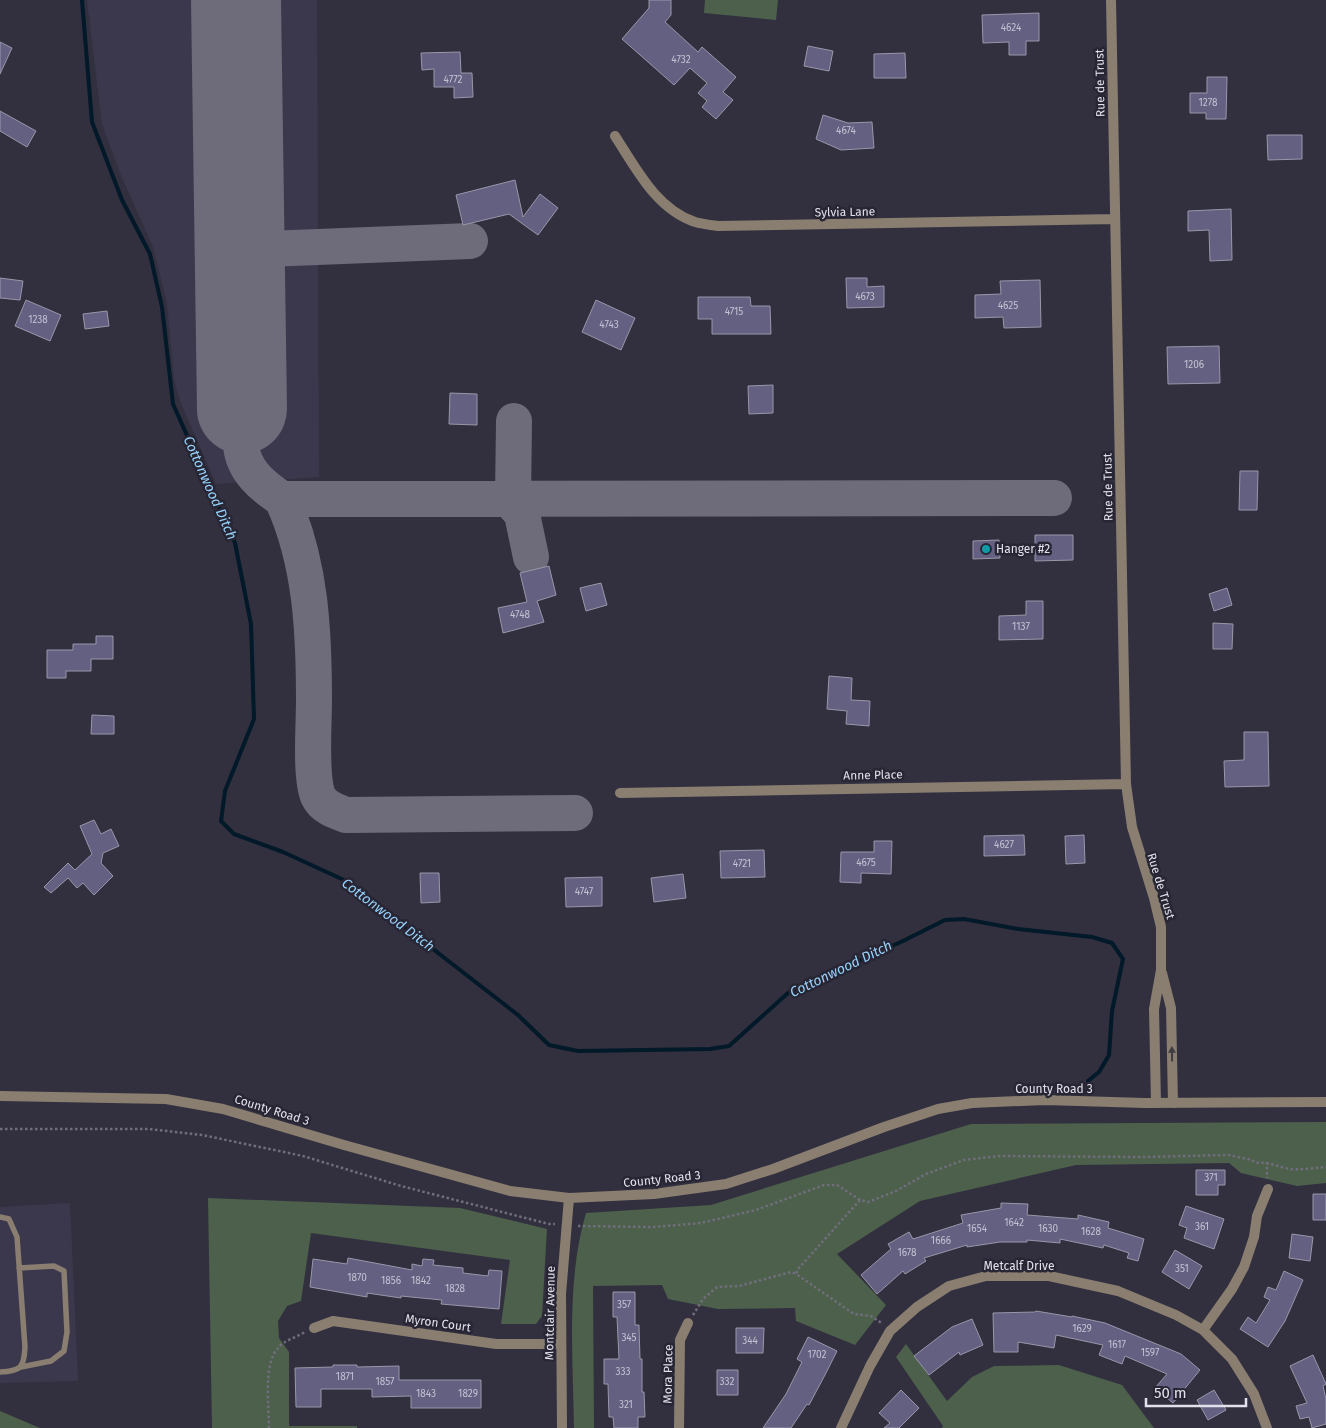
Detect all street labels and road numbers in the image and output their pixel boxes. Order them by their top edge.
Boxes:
street label: Rue de Trust [1092,48,1108,117]
street label: Sylvia Lane [815,204,875,220]
street label: Rue de Trust [1100,452,1116,521]
street label: Anne Place [843,767,903,783]
street label: Rue de Trust [1144,851,1178,921]
street label: County Road 3 [1015,1082,1093,1096]
street label: County Road 3 [233,1092,311,1128]
street label: County Road 3 [623,1168,701,1190]
street label: Metcalf Drive [984,1259,1054,1273]
street label: Montclair Avenue [542,1266,558,1360]
street label: Myron Court [404,1311,472,1335]
street label: Mora Place [660,1344,676,1404]

